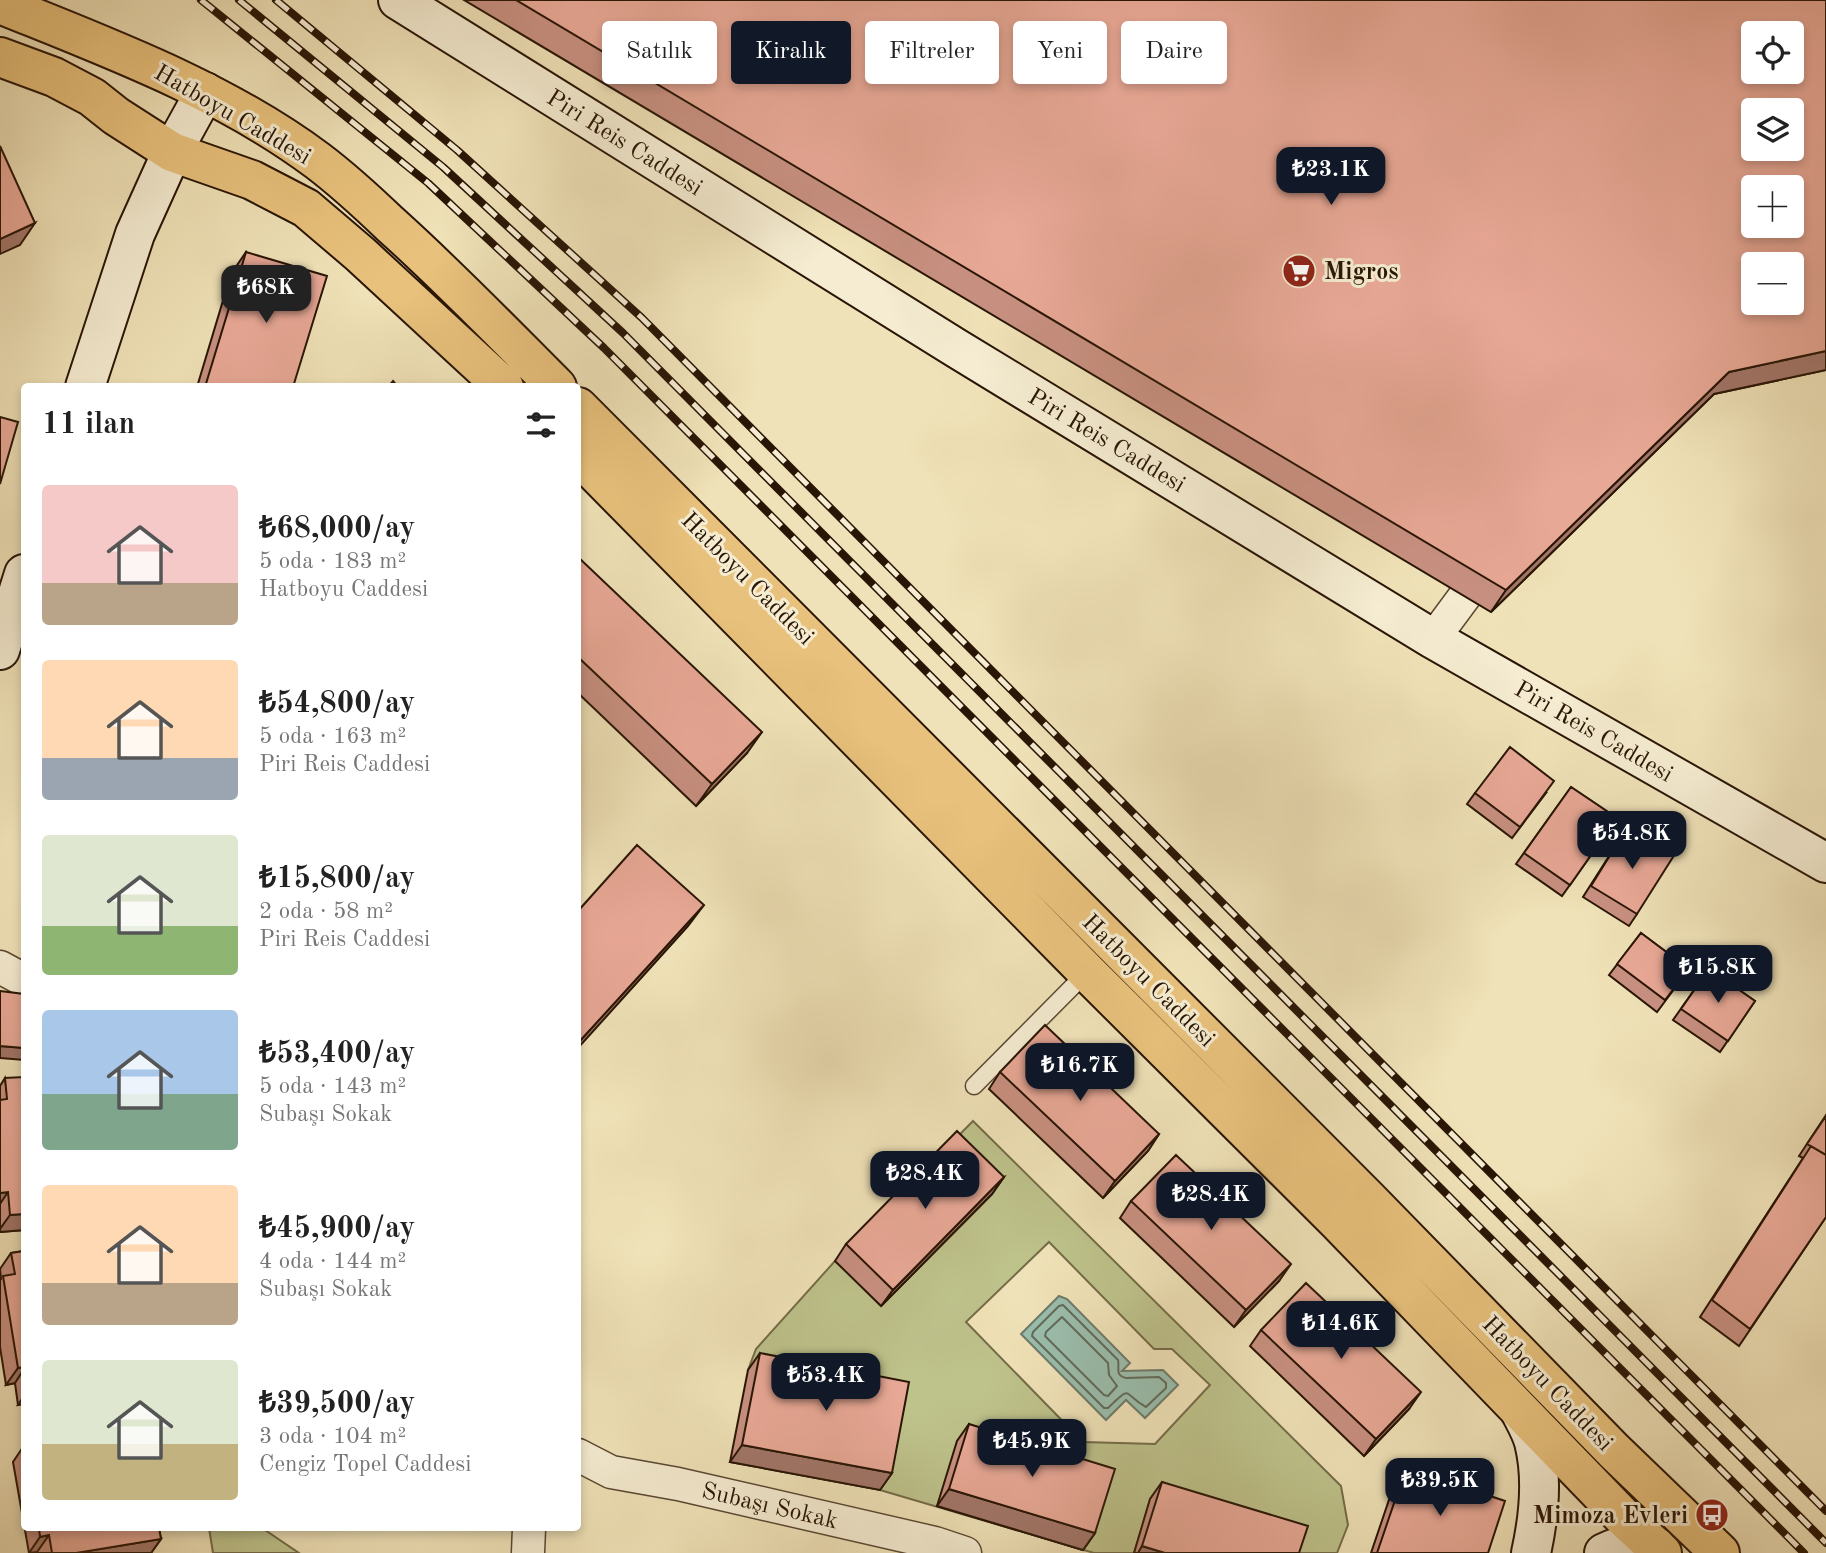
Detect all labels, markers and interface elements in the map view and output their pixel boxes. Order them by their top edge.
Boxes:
chip: Satılık [602,21,717,84]
chip: Kiralık [731,21,851,84]
chip: Filtreler [865,21,999,84]
chip: Yeni [1013,21,1107,84]
chip: Daire [1121,21,1227,84]
map controls [1741,21,1804,315]
button: locate [1741,21,1804,84]
street label: Hatboyu Caddesi [150,61,314,170]
street label: Piri Reis Caddesi [542,86,706,201]
button: layers [1741,98,1804,161]
pin: ₺23.1K [1274,148,1388,207]
text: ₺23.1K [1292,158,1370,181]
button: + [1741,175,1804,238]
supermarket icon: Migros [1280,252,1318,290]
button: − [1741,252,1804,315]
place label: Migros [1324,261,1399,285]
pin: ₺68K [225,266,307,325]
text: ₺68K [237,276,295,299]
street label: Piri Reis Caddesi [1023,385,1189,498]
icon: filters [522,406,560,444]
text: 11 ilan [42,410,135,440]
street label: Hatboyu Caddesi [676,509,817,650]
icon: home [98,513,182,597]
text: ₺68,000/ay [259,514,415,544]
text: 5 oda · 183 m² [259,550,406,573]
text: Hatboyu Caddesi [259,578,428,601]
street label: Piri Reis Caddesi [1510,678,1676,788]
icon: home [98,688,182,772]
text: ₺54,800/ay [259,689,415,719]
text: 5 oda · 163 m² [259,725,406,748]
text: Piri Reis Caddesi [259,753,430,776]
pin: ₺54.8K [1575,812,1689,871]
text: ₺54.8K [1593,822,1671,845]
icon: home [98,863,182,947]
text: ₺15,800/ay [259,864,415,894]
text: 2 oda · 58 m² [259,900,393,923]
street label: Hatboyu Caddesi [1077,911,1218,1052]
text: Piri Reis Caddesi [259,928,430,951]
pin: ₺15.8K [1661,946,1775,1005]
text: ₺15.8K [1679,956,1757,979]
icon: home [98,1038,182,1122]
text: ₺53,400/ay [259,1039,415,1069]
pin: ₺16.7K [1023,1044,1137,1103]
text: ₺16.7K [1041,1054,1119,1077]
text: 5 oda · 143 m² [259,1075,406,1098]
text: Subaşı Sokak [259,1103,392,1126]
pin: ₺28.4K [868,1152,982,1211]
text: ₺28.4K [886,1162,964,1185]
pin: ₺28.4K [1154,1172,1268,1232]
text: ₺28.4K [1172,1183,1250,1206]
icon: home [98,1213,182,1297]
text: ₺45,900/ay [259,1214,415,1244]
text: 4 oda · 144 m² [259,1250,406,1273]
text: Subaşı Sokak [259,1278,392,1301]
pin: ₺14.6K [1284,1302,1398,1361]
text: ₺14.6K [1302,1312,1380,1335]
street label: Hatboyu Caddesi [1477,1313,1617,1456]
pin: ₺53.4K [769,1354,883,1413]
text: ₺53.4K [787,1364,865,1387]
icon: home [98,1388,182,1472]
text: ₺39,500/ay [259,1389,415,1419]
pin: ₺45.9K [975,1420,1089,1479]
text: 3 oda · 104 m² [259,1425,406,1448]
text: ₺45.9K [993,1430,1071,1453]
text: Cengiz Topel Caddesi [259,1453,472,1476]
pin: ₺39.5K [1383,1458,1497,1518]
text: ₺39.5K [1401,1469,1479,1492]
street label: Subaşı Sokak [699,1480,840,1534]
bus stop icon: Mimoza Evleri [1693,1496,1731,1534]
place label: Mimoza Evleri [1533,1505,1688,1529]

